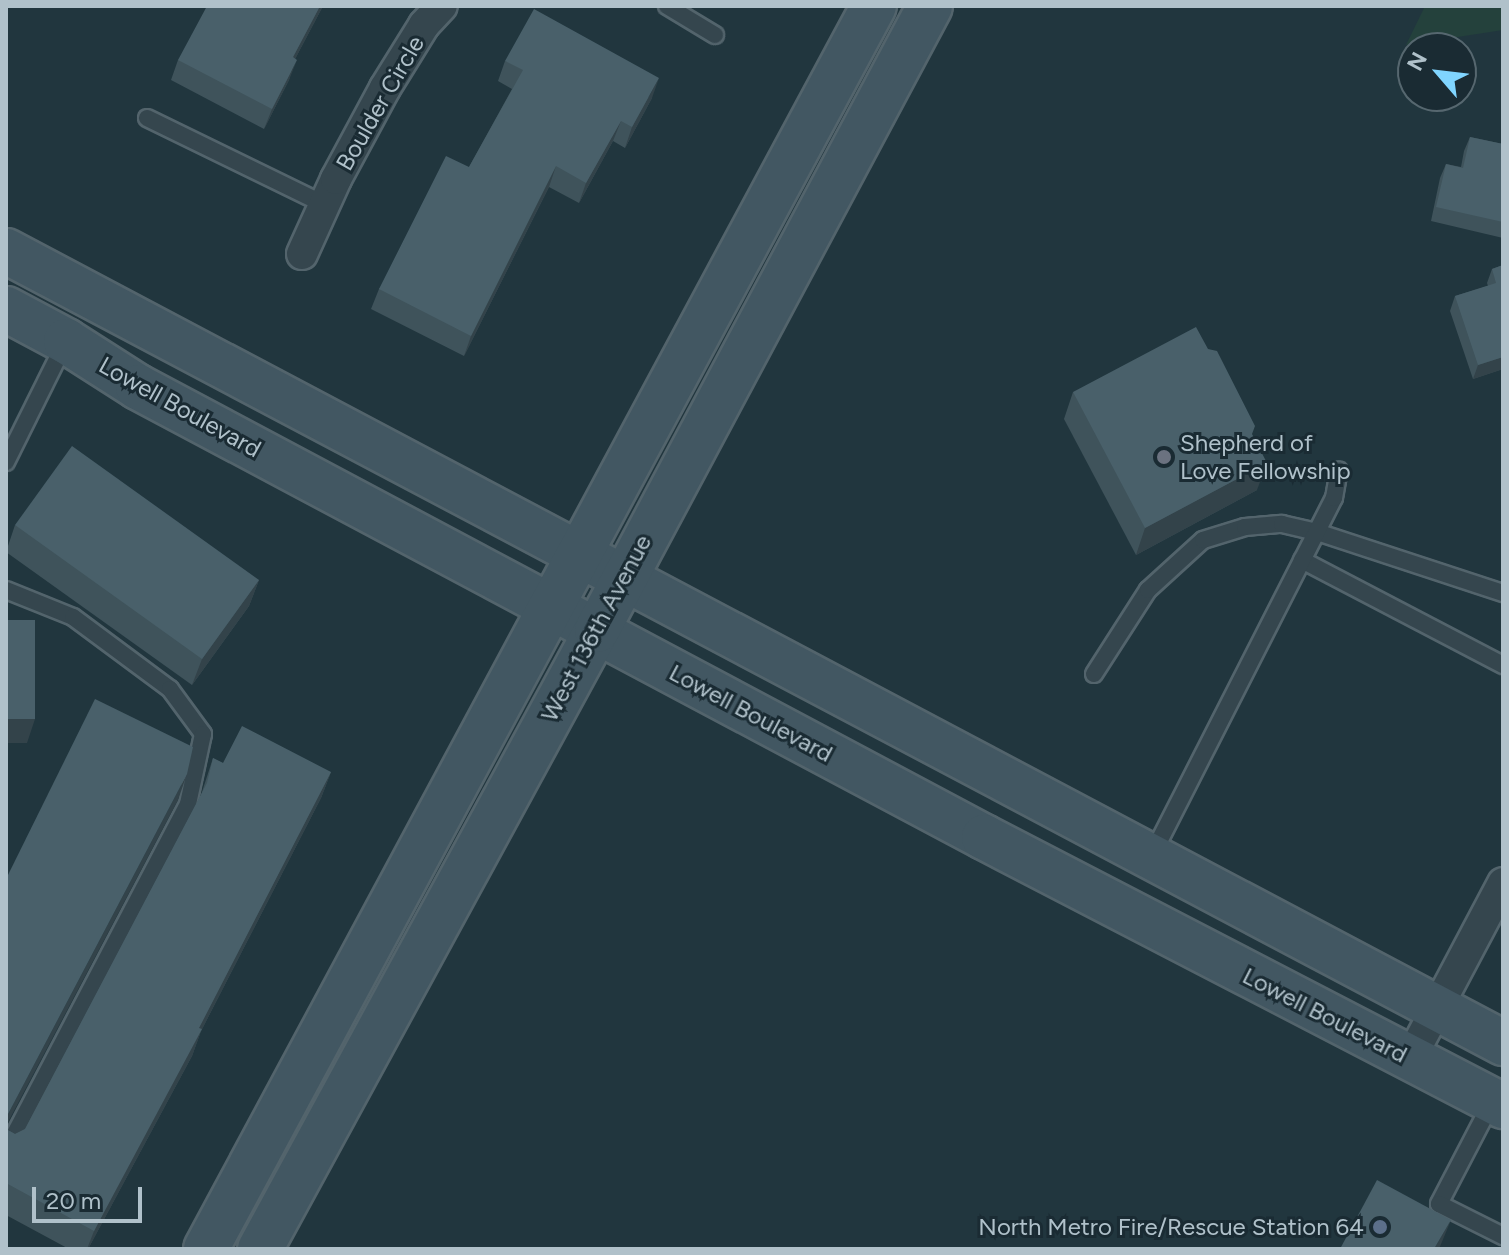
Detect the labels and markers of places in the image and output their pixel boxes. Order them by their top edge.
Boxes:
place label: Shepherd of Love Fellowship [1180,429,1351,485]
marker: Shepherd of Love Fellowship [1155,448,1173,466]
place label: North Metro Fire/Rescue Station 64 [978,1213,1364,1241]
marker: North Metro Fire/Rescue Station 64 [1371,1218,1389,1236]

